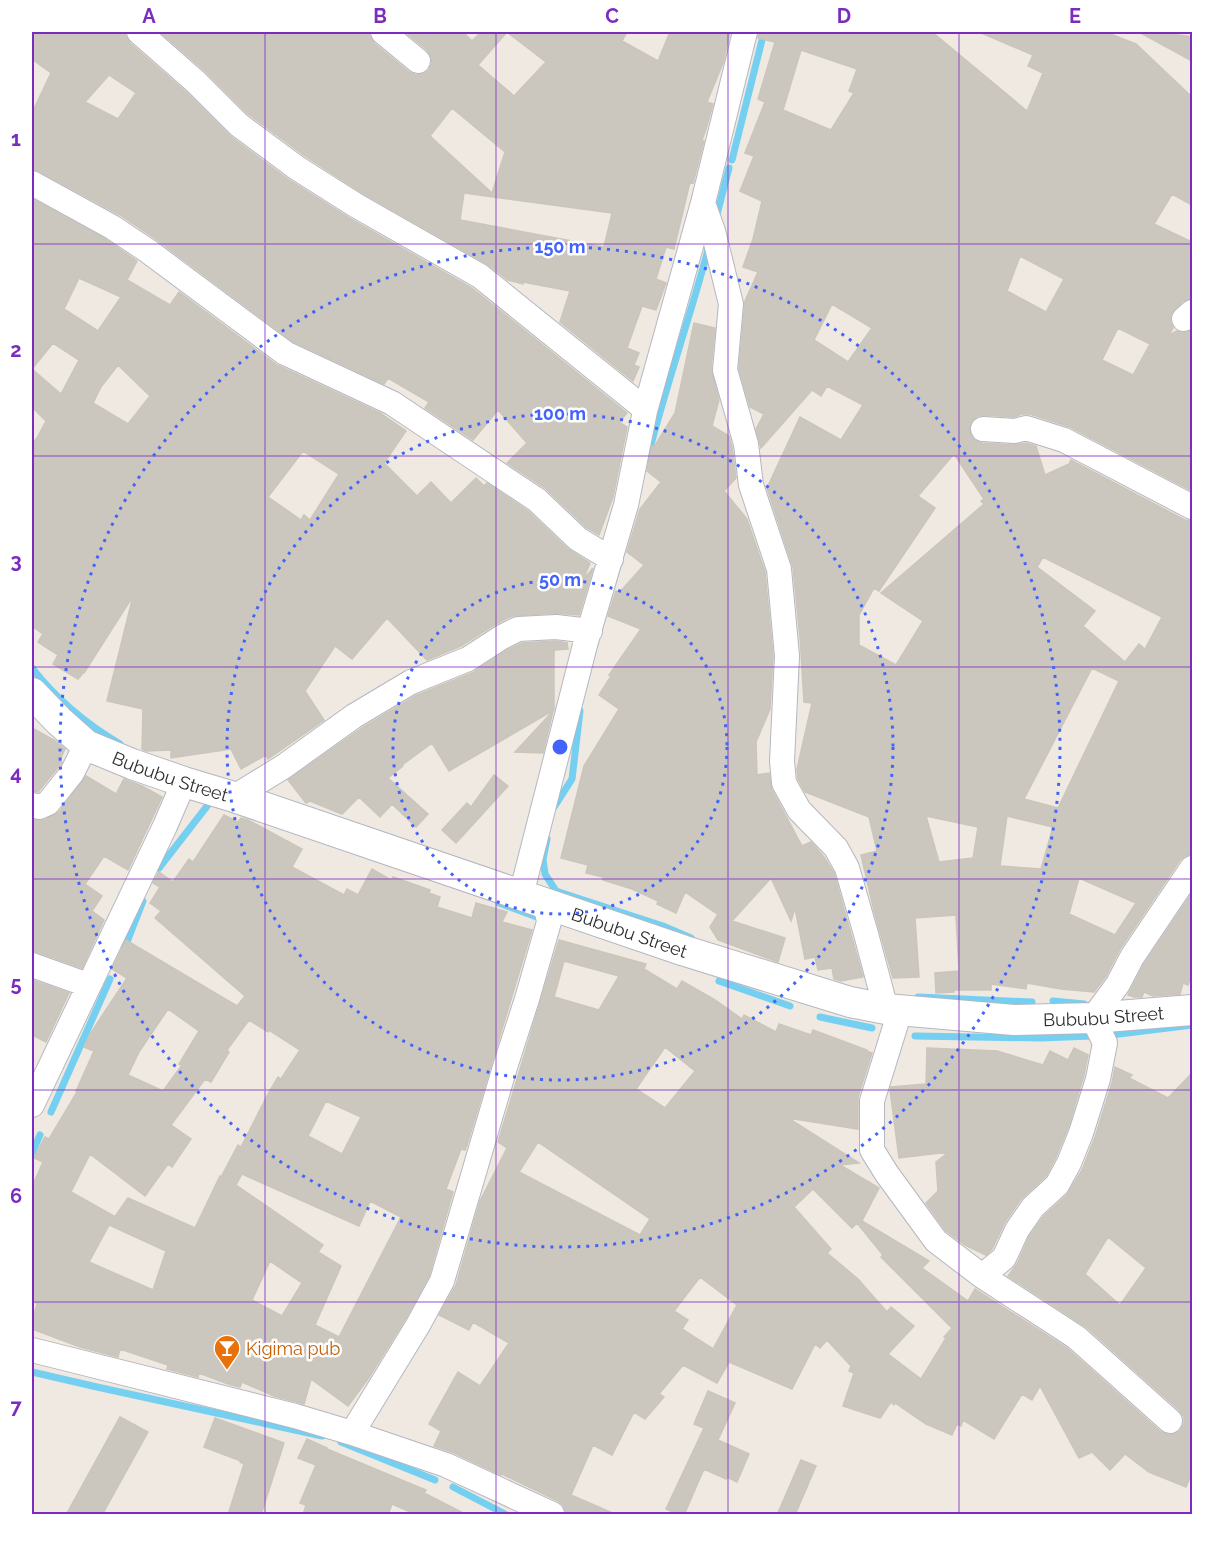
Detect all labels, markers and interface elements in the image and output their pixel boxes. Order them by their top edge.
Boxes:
text: A [142,4,156,28]
text: B [373,4,387,28]
text: C [605,4,619,28]
text: D [837,4,851,28]
text: E [1069,4,1081,28]
text: 1 [11,127,21,151]
text: 150 m [535,236,586,257]
text: 2 [10,338,22,362]
text: 100 m [534,403,586,424]
text: 3 [10,549,22,573]
text: 50 m [539,569,581,590]
centre of rings [550,737,570,757]
street label: Bububu Street [109,747,231,805]
text: 4 [10,761,22,785]
street label: Bububu Street [569,903,690,962]
text: 5 [10,972,22,996]
street label: Bububu Street [1043,1002,1165,1030]
text: 6 [10,1184,22,1208]
bar icon: Kigima pub [212,1333,242,1371]
place label: Kigima pub [246,1338,340,1359]
text: 7 [10,1395,22,1419]

